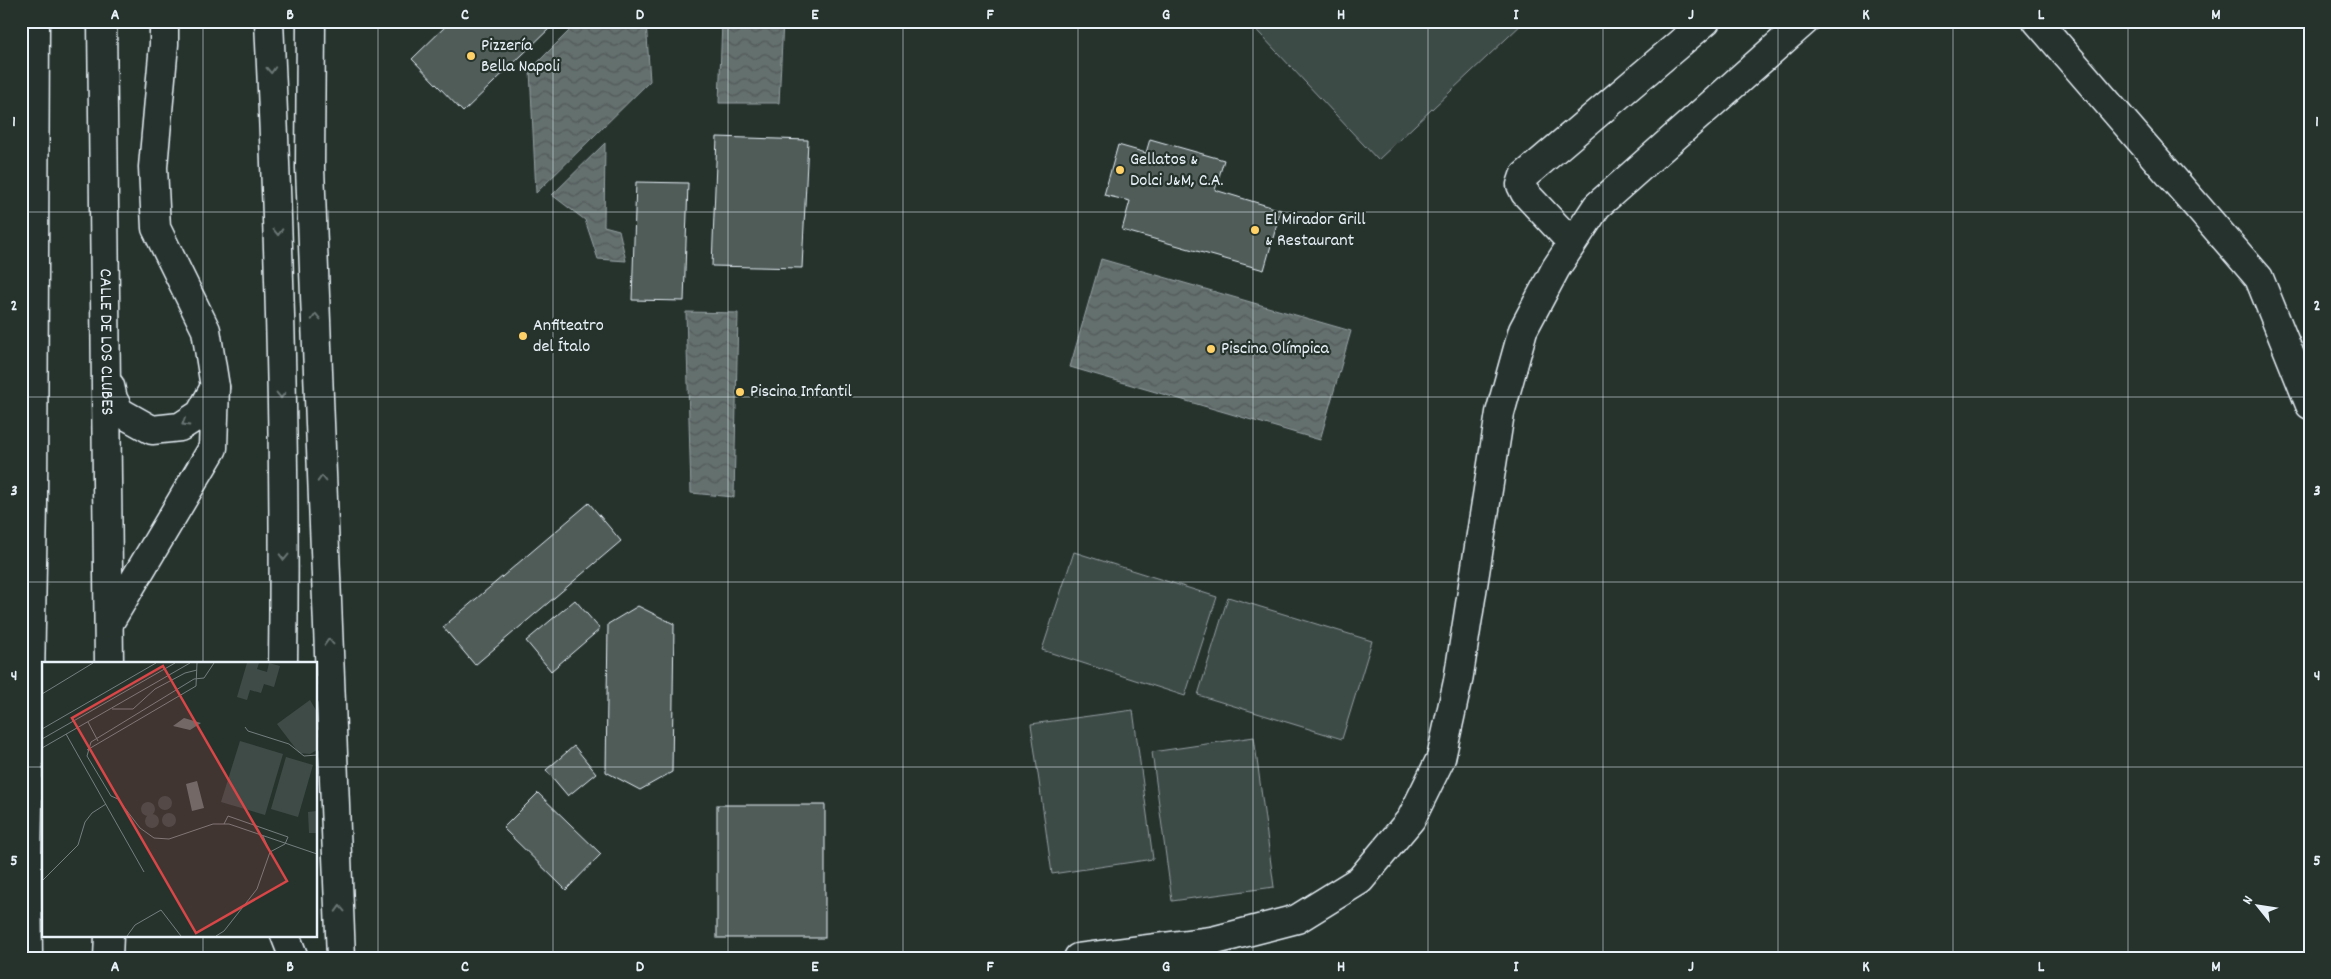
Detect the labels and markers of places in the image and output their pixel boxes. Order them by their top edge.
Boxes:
place label: Pizzería Bella Napoli [481,34,560,80]
marker: Pizzería Bella Napoli [465,50,477,62]
place label: Gellatos & Dolci J&M, C.A. [1130,148,1224,194]
marker: Gellatos & Dolci J&M, C.A. [1114,164,1126,176]
place label: El Mirador Grill & Restaurant [1265,208,1366,254]
marker: El Mirador Grill & Restaurant [1249,224,1261,236]
place label: Anfiteatro del Ítalo [533,314,604,360]
marker: Anfiteatro del Ítalo [517,330,529,342]
place label: Piscina Olímpica [1221,337,1330,362]
marker: Piscina Olímpica [1205,343,1217,355]
place label: Piscina Infantil [750,380,852,405]
marker: Piscina Infantil [734,386,746,398]

